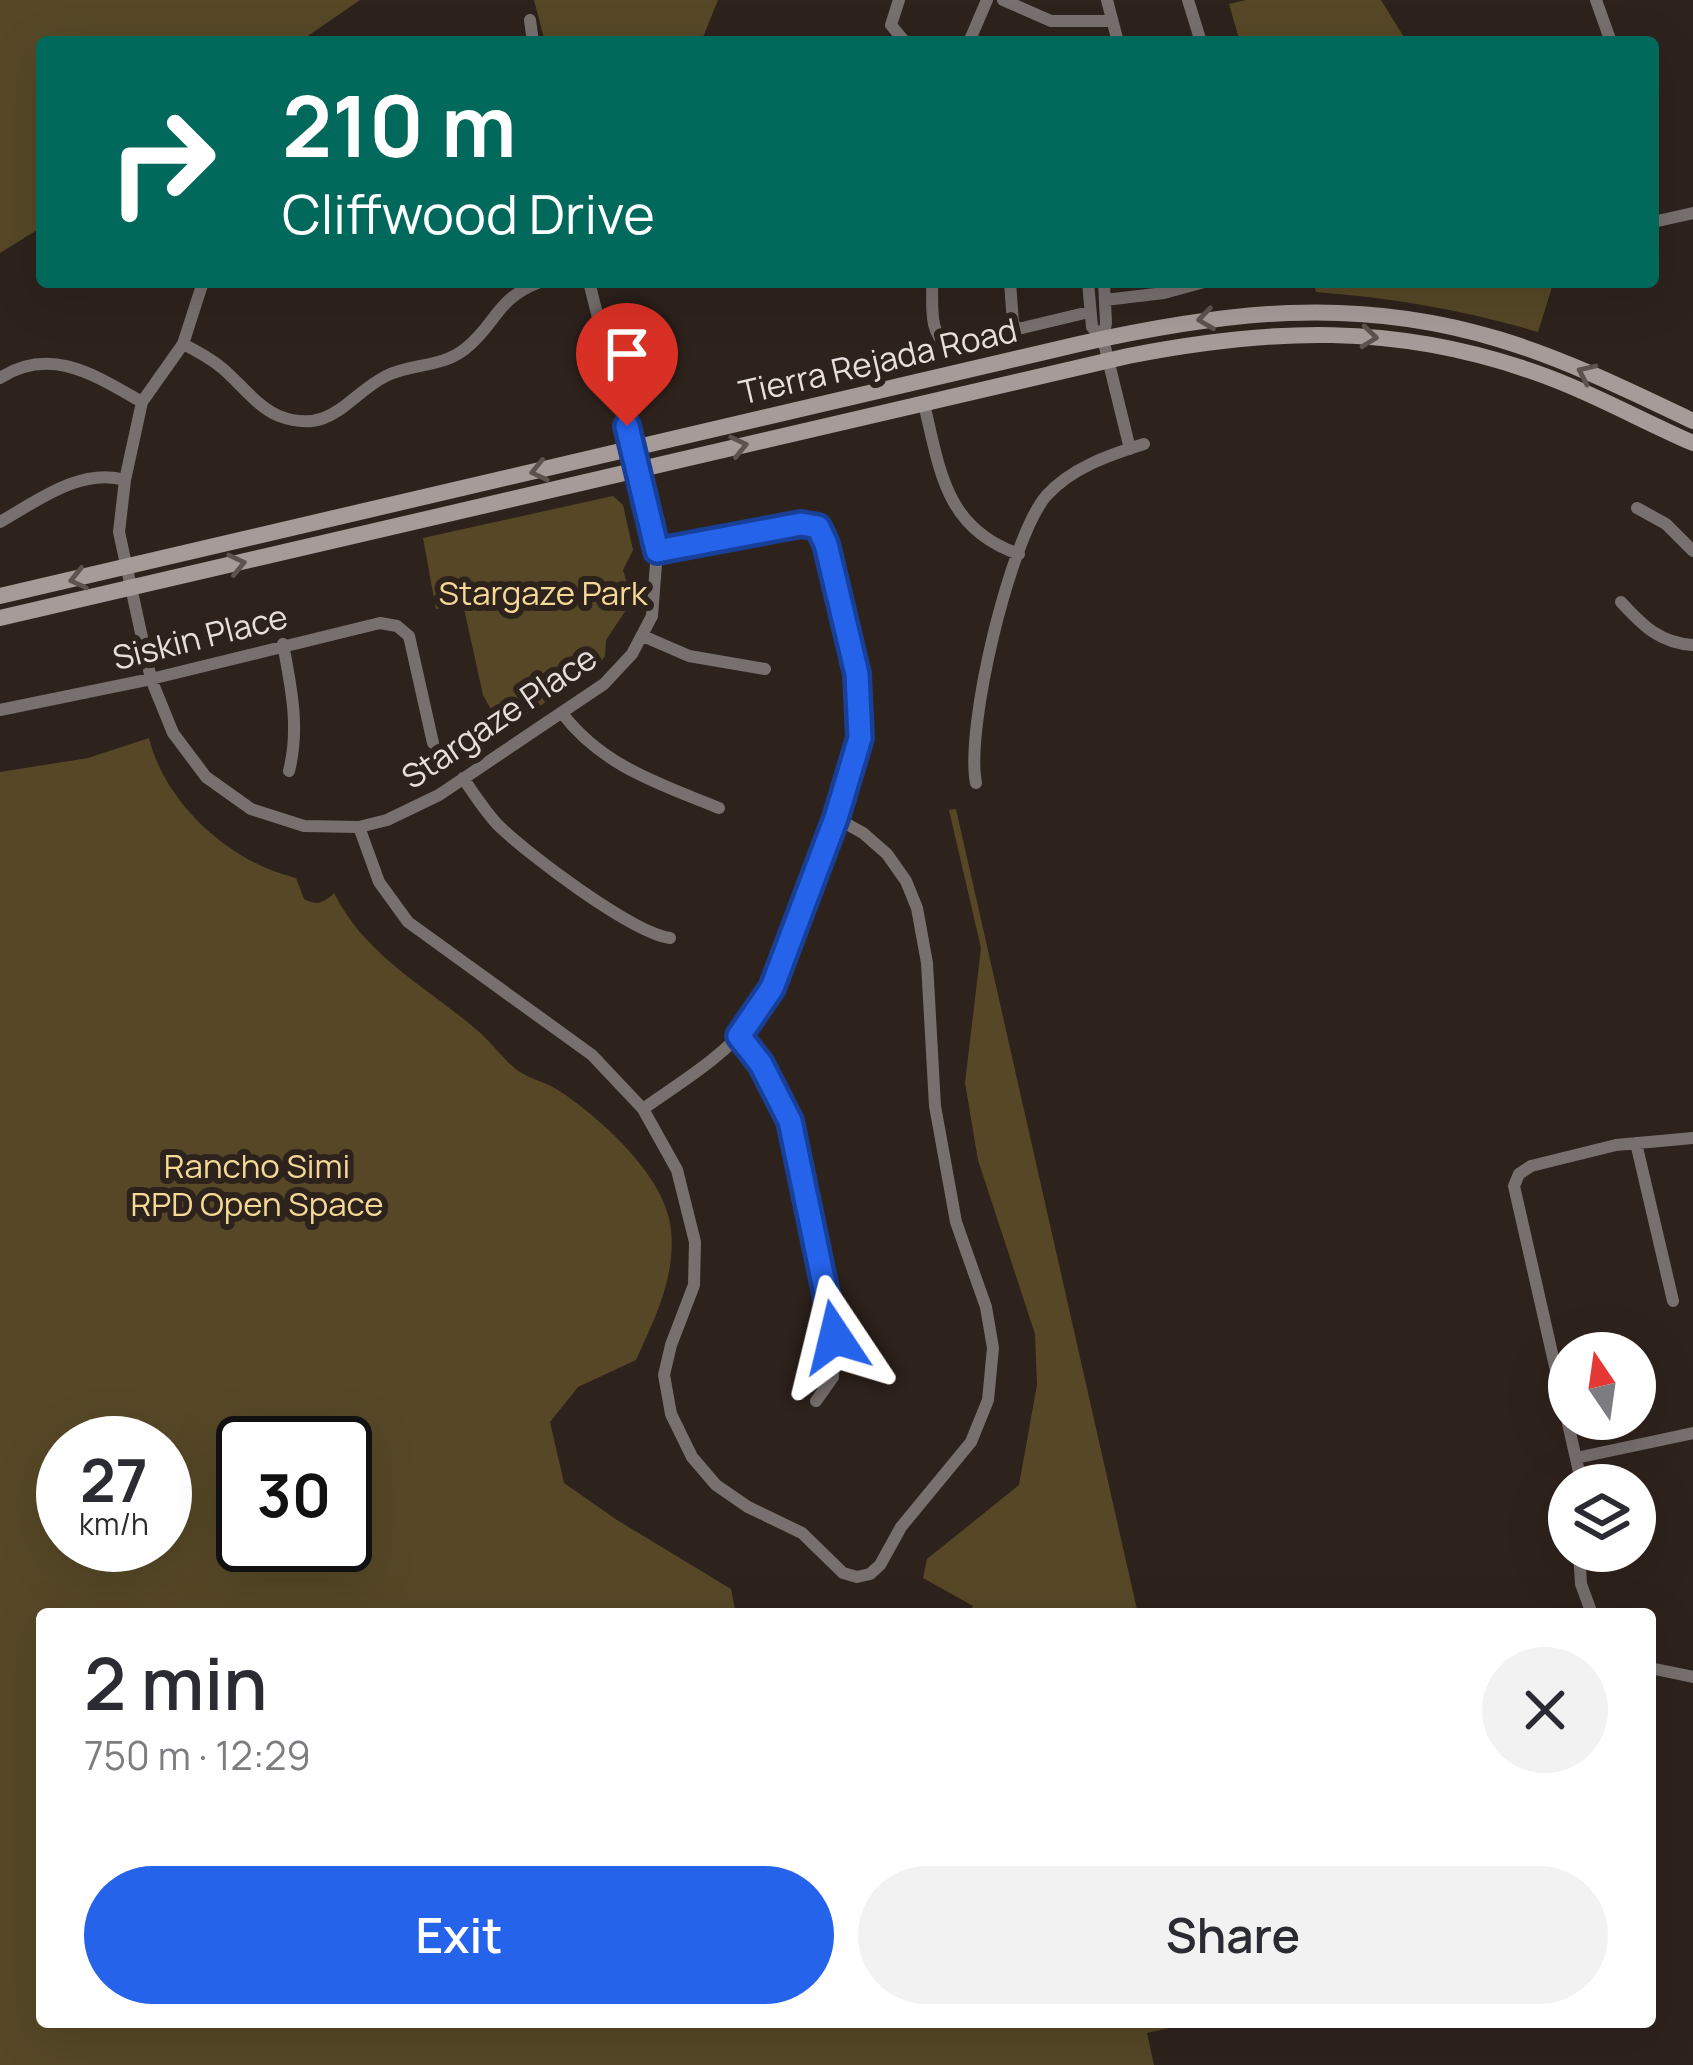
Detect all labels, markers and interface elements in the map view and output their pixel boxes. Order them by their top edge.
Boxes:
text: 210 m [282,67,516,182]
icon: right [84,84,240,240]
text: Cliffwood Drive [282,176,655,250]
pin [576,303,678,426]
one-way arrow [1196,305,1216,331]
street label: Tierra Rejada Road [734,307,1021,414]
icon: arrive [594,321,660,387]
one-way arrow [1360,324,1379,349]
one-way arrow [1577,364,1598,387]
one-way arrow [729,435,749,460]
one-way arrow [530,457,550,482]
one-way arrow [227,553,247,578]
one-way arrow [68,565,88,590]
park label: Stargaze Park [439,570,649,615]
street label: Siskin Place [108,593,292,680]
street label: Stargaze Place [392,635,605,798]
park label: Rancho Simi RPD Open Space [130,1143,384,1226]
position arrow [772,1274,898,1400]
north arrow [1548,1332,1656,1440]
map controls [1548,1332,1656,1572]
speed limit sign: 30 [216,1416,372,1572]
text: 27 [80,1438,148,1520]
button: layers [1548,1464,1656,1572]
text: km/h [79,1503,149,1544]
text: 2 min [84,1633,268,1732]
button: close [1482,1647,1608,1773]
text: 750 m · 12:29 [84,1728,311,1782]
button: Exit [84,1866,834,2004]
button: Share [858,1866,1608,2004]

